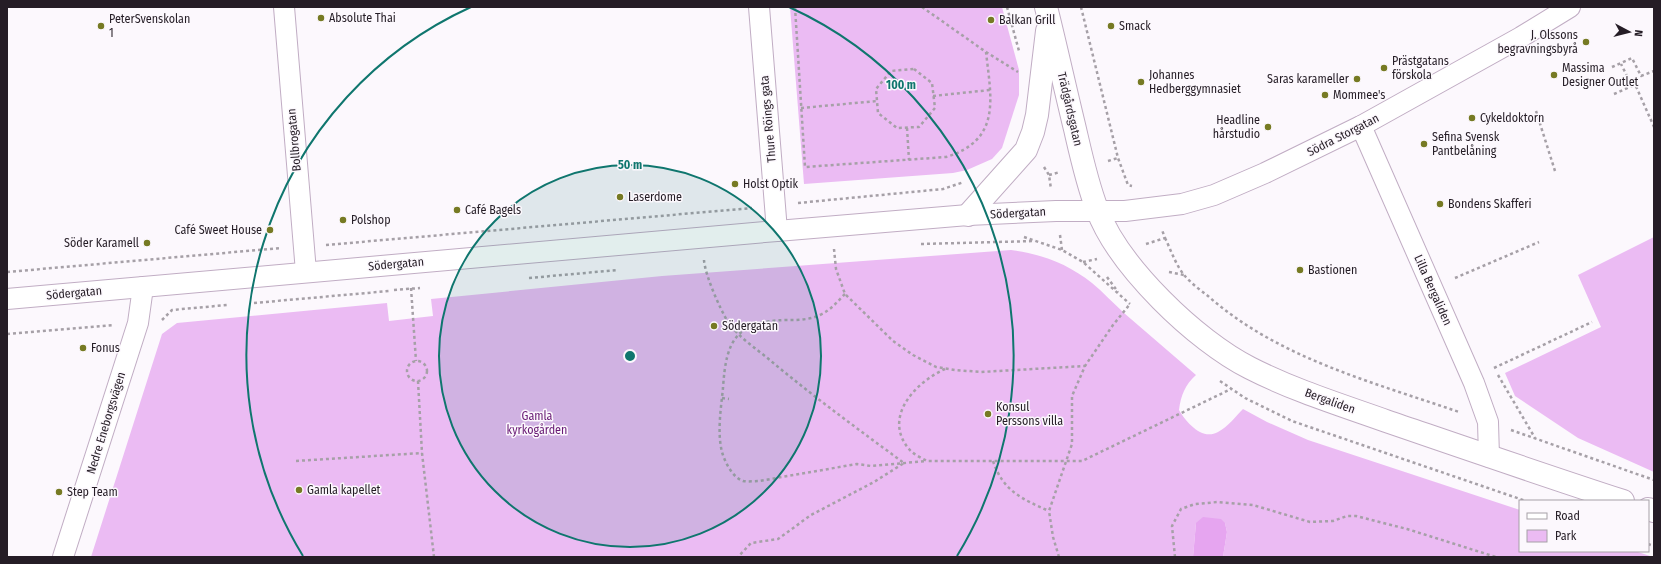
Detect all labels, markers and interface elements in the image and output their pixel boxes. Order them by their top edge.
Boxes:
place label: Absolute Thai [329,11,396,25]
place label: PeterSvenskolan 1 [109,12,190,40]
north arrow [1609,12,1649,52]
marker: Absolute Thai [316,13,326,23]
place label: Balkan Grill [999,13,1055,27]
marker: Balkan Grill [986,15,996,25]
place label: Smack [1119,19,1151,33]
marker: PeterSvenskolan 1 [96,21,106,31]
marker: Smack [1106,21,1116,31]
place label: J. Olssons begravningsbyrå [1497,28,1578,56]
text: N [1632,29,1645,37]
marker: J. Olssons begravningsbyrå [1581,37,1591,47]
place label: Prästgatans förskola [1392,54,1449,82]
place label: Massima Designer Outlet [1562,61,1639,89]
marker: Prästgatans förskola [1379,63,1389,73]
place label: Johannes Hedberggymnasiet [1149,68,1241,96]
marker: Massima Designer Outlet [1549,70,1559,80]
street label: Trädgårdsgatan [1055,71,1085,147]
place label: Saras karameller [1267,72,1350,86]
marker: Saras karameller [1352,74,1362,84]
street label: Thure Röings gata [757,75,779,163]
marker: Johannes Hedberggymnasiet [1136,77,1146,87]
text: 100 m [886,78,916,92]
place label: Mommee's [1333,88,1385,102]
marker: Mommee's [1320,90,1330,100]
street label: Bollbrogatan [284,108,304,172]
street label: Södra Storgatan [1305,111,1381,159]
place label: Cykeldoktorn [1480,111,1544,125]
place label: Headline hårstudio [1213,113,1260,141]
marker: Cykeldoktorn [1467,113,1477,123]
marker: Headline hårstudio [1263,122,1273,132]
place label: Sefina Svensk Pantbelåning [1432,130,1500,158]
marker: Sefina Svensk Pantbelåning [1419,139,1429,149]
text: 50 m [618,158,642,172]
place label: Holst Optik [743,177,798,191]
marker: Holst Optik [730,179,740,189]
place label: Laserdome [628,190,682,204]
marker: Laserdome [615,192,625,202]
place label: Bondens Skafferi [1448,197,1531,211]
marker: Bondens Skafferi [1435,199,1445,209]
place label: Café Bagels [465,203,521,217]
marker: Café Bagels [452,205,462,215]
street label: Södergatan [990,205,1046,221]
place label: Polshop [351,213,391,227]
marker: Polshop [338,215,348,225]
place label: Café Sweet House [175,223,262,237]
marker: Café Sweet House [265,225,275,235]
place label: Söder Karamell [64,236,139,250]
marker: Söder Karamell [142,238,152,248]
street label: Lilla Bergaliden [1411,252,1455,328]
street label: Södergatan [368,255,424,273]
place label: Bastionen [1308,263,1357,277]
marker: Bastionen [1295,265,1305,275]
street label: Södergatan [46,284,102,302]
place label: Södergatan [722,319,778,333]
marker: Södergatan [709,321,719,331]
place label: Fonus [91,341,120,355]
marker: Fonus [78,343,88,353]
centre of rings [623,349,637,363]
street label: Nedre Eneborgsvägen [84,370,128,476]
street label: Bergaliden [1303,385,1357,417]
place label: Konsul Perssons villa [996,400,1063,428]
park label: Gamla kyrkogården [507,409,567,437]
marker: Konsul Perssons villa [983,409,993,419]
place label: Gamla kapellet [307,483,381,497]
place label: Step Team [67,485,118,499]
marker: Gamla kapellet [294,485,304,495]
marker: Step Team [54,487,64,497]
legend [1519,500,1649,552]
text: Road [1555,509,1580,523]
text: Park [1555,529,1577,543]

